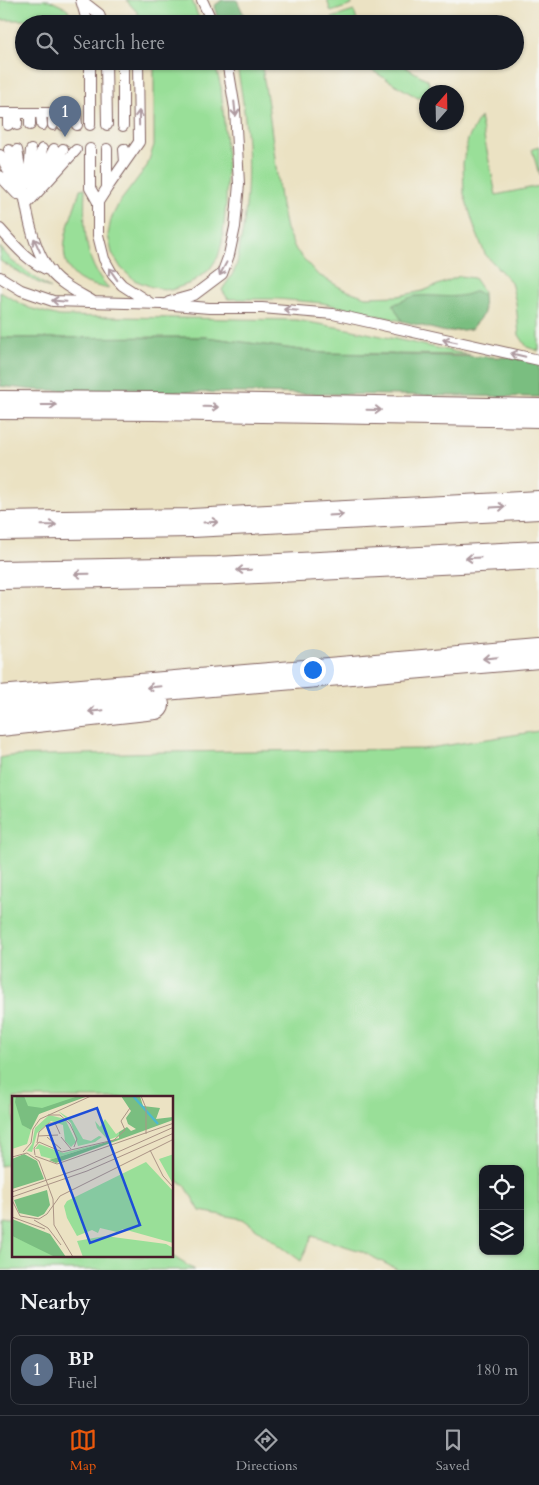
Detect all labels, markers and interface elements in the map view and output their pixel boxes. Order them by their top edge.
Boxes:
search box [15,15,524,70]
icon: search [33,29,61,57]
text: Search here [73,30,165,56]
north arrow [419,85,464,130]
pin: 1 [49,96,81,137]
one-way arrow [230,101,240,117]
one-way arrow [134,110,144,126]
one-way arrow [32,238,41,253]
one-way arrow [218,262,228,277]
one-way arrow [108,267,118,281]
one-way arrow [51,296,67,306]
one-way arrow [283,306,299,315]
one-way arrow [443,335,459,345]
one-way arrow [511,350,527,359]
one-way arrow [40,400,56,410]
one-way arrow [202,402,219,412]
one-way arrow [365,405,381,415]
one-way arrow [490,503,506,512]
one-way arrow [327,511,343,520]
one-way arrow [203,517,219,526]
one-way arrow [40,520,56,530]
one-way arrow [465,554,481,563]
one-way arrow [236,565,252,574]
one-way arrow [74,569,90,578]
one-way arrow [483,654,499,663]
your location [300,657,326,683]
one-way arrow [146,682,162,691]
one-way arrow [88,706,104,716]
inset map [12,1096,174,1258]
map controls [479,1165,524,1255]
button: locate [479,1165,524,1210]
button: layers [479,1210,524,1255]
text: Nearby [20,1288,91,1317]
text: BP [68,1346,94,1372]
text: 1 [33,1359,41,1381]
text: 180 m [476,1359,518,1381]
text: Fuel [68,1372,97,1394]
tab: Map [69,1426,97,1475]
tab: Directions [236,1426,297,1475]
tab: Saved [436,1426,470,1475]

